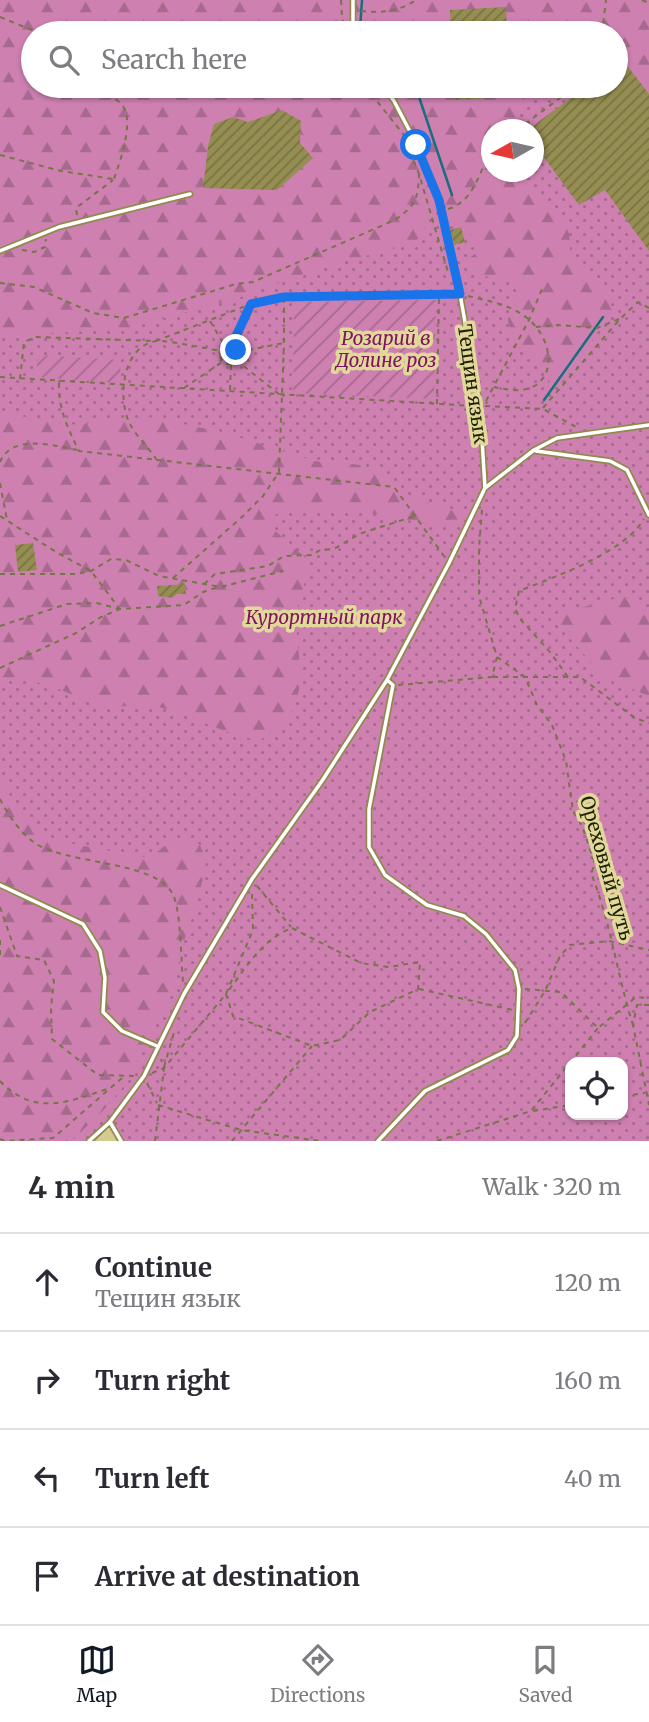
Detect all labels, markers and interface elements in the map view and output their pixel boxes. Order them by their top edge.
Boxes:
search box [21,21,628,98]
icon: search [45,41,83,79]
text: Search here [101,43,247,76]
north arrow [481,119,544,182]
route start [400,129,431,160]
street label: Тещин язык [453,323,493,445]
park label: Розарий в Долине роз [334,326,437,372]
route end [220,334,251,365]
park label: Курортный парк [246,605,403,629]
street label: Ореховый путь [575,793,639,943]
map controls [565,1057,628,1120]
button: locate [565,1057,628,1120]
text: 4 min [28,1168,115,1206]
text: Walk · 320 m [483,1172,621,1201]
text: Continue [95,1251,212,1284]
icon: ahead [28,1263,66,1301]
text: 120 m [555,1268,621,1297]
text: Тещин язык [95,1284,241,1313]
icon: right [28,1361,66,1399]
text: Turn right [95,1364,230,1397]
text: 160 m [555,1366,621,1395]
icon: left [28,1459,66,1497]
text: Turn left [95,1462,209,1495]
text: 40 m [564,1464,621,1493]
icon: arrive [28,1557,66,1595]
text: Arrive at destination [95,1560,360,1593]
tab: Map [77,1641,117,1707]
tab: Directions [270,1641,365,1707]
tab: Saved [519,1641,572,1707]

